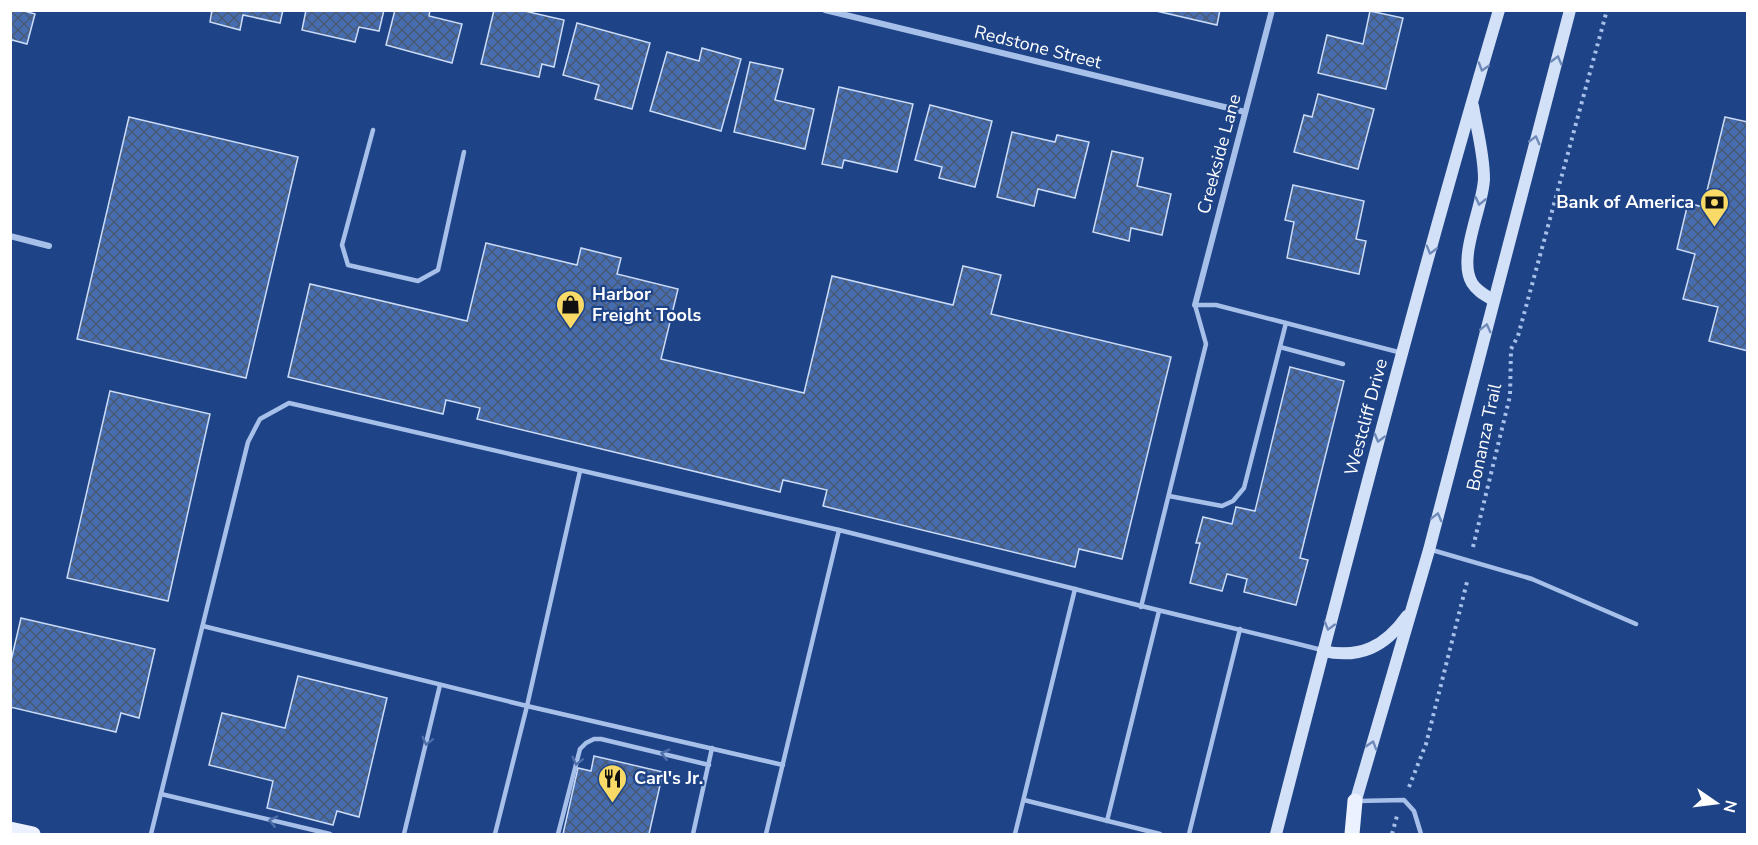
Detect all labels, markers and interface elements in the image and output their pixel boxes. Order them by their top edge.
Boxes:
street label: Redstone Street [972,20,1105,75]
one-way arrow [1549,55,1562,65]
one-way arrow [1478,61,1490,71]
street label: Creekside Lane [1191,91,1247,217]
one-way arrow [1528,135,1541,145]
bank icon: Bank of America [1699,186,1731,228]
place label: Bank of America [1556,190,1694,214]
one-way arrow [1474,195,1487,205]
one-way arrow [1426,244,1438,255]
place label: Harbor Freight Tools [592,282,702,327]
shop icon: Harbor Freight Tools [555,288,587,330]
one-way arrow [1479,324,1491,334]
street label: Westcliff Drive [1339,356,1393,478]
street label: Bonanza Trail [1461,380,1507,493]
one-way arrow [1373,433,1386,443]
one-way arrow [1430,512,1443,522]
one-way arrow [1324,621,1337,631]
one-way arrow [421,736,434,746]
one-way arrow [1365,740,1377,751]
one-way arrow [660,748,670,761]
one-way arrow [571,756,584,766]
restaurant icon: Carl's Jr. [597,762,629,804]
place label: Carl's Jr. [634,766,703,790]
north arrow [1686,773,1746,833]
text: N [1717,798,1742,815]
one-way arrow [268,815,278,828]

